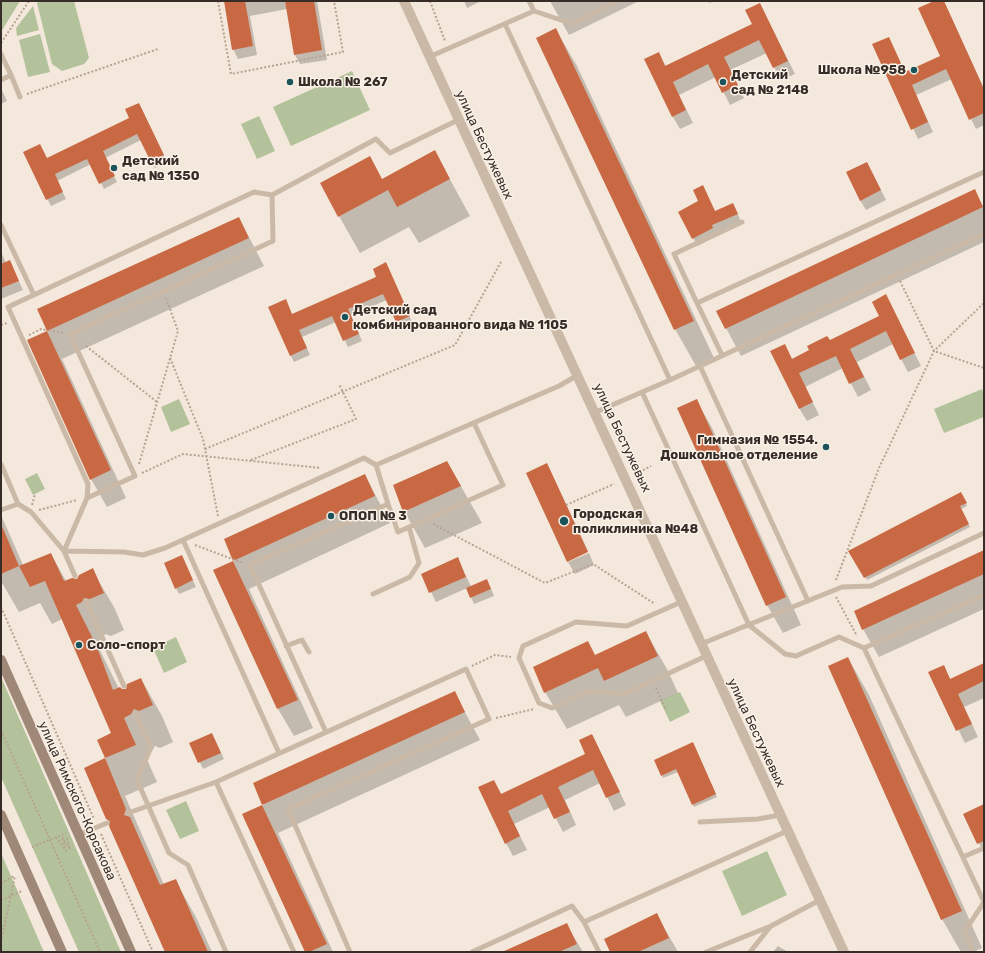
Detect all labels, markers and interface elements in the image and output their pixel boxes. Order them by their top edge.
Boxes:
place label: Школа №958 [818,62,906,78]
marker: Школа №958 [909,65,919,75]
place label: Детский сад № 2148 [731,67,809,98]
place label: Школа № 267 [298,74,387,90]
marker: Школа № 267 [285,77,295,87]
marker: Детский сад № 2148 [718,77,728,87]
street label: улица Бестужевых [452,88,516,202]
place label: Детский сад № 1350 [122,153,200,184]
marker: Детский сад № 1350 [109,163,119,173]
place label: Детский сад комбинированного вида № 1105 [353,302,568,333]
marker: Детский сад комбинированного вида № 1105 [340,312,350,322]
street label: улица Бестужевых [590,381,654,495]
place label: Гимназия № 1554. Дошкольное отделение [660,432,818,463]
marker: Гимназия № 1554. Дошкольное отделение [821,442,831,452]
place label: Городская поликлиника №48 [573,506,698,537]
place label: ОПОП № 3 [339,508,407,524]
marker: ОПОП № 3 [326,511,336,521]
marker: Городская поликлиника №48 [558,515,570,527]
place label: Соло-спорт [87,637,165,653]
marker: Соло-спорт [74,640,84,650]
street label: улица Бестужевых [724,676,788,790]
street label: улица Римского-Корсакова [35,719,119,883]

